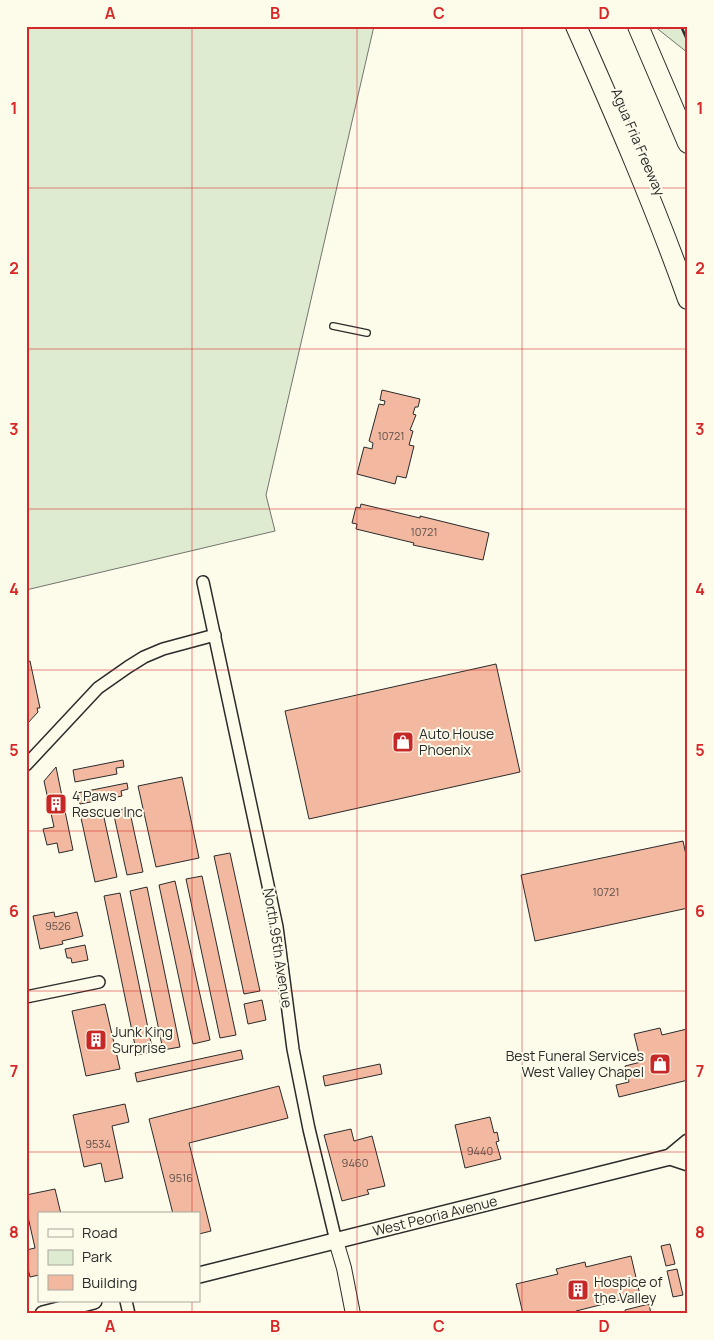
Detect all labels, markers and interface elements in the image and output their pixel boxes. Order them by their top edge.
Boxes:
text: A [105,2,116,24]
text: B [270,2,280,24]
text: C [433,2,445,24]
text: D [598,2,610,24]
street label: Agua Fria Freeway [607,85,670,199]
text: 1 [10,97,18,119]
text: 1 [696,97,704,119]
text: 2 [9,257,19,279]
text: 2 [695,257,705,279]
text: 3 [9,418,19,440]
text: 3 [695,418,705,440]
house number: 10721 [377,428,405,443]
house number: 10721 [410,524,438,539]
text: 4 [9,578,19,600]
text: 4 [695,578,705,600]
place label: Auto House Phoenix [419,724,494,759]
shop icon: Auto House Phoenix [391,730,415,754]
text: 5 [9,739,19,761]
text: 5 [695,739,705,761]
place label: 4 Paws Rescue Inc [72,786,143,821]
building icon: 4 Paws Rescue Inc [44,792,68,816]
house number: 10721 [592,884,620,899]
street label: North 95th Avenue [260,887,297,1009]
text: 6 [9,900,19,922]
text: 6 [695,900,705,922]
house number: 9526 [45,918,71,933]
place label: Junk King Surprise [112,1022,173,1057]
building icon: Junk King Surprise [84,1028,108,1052]
place label: Best Funeral Services West Valley Chapel [506,1046,644,1081]
shop icon: Best Funeral Services West Valley Chapel [648,1052,672,1076]
text: 7 [10,1060,18,1082]
text: 7 [696,1060,704,1082]
house number: 9534 [85,1136,111,1151]
house number: 9440 [467,1143,493,1158]
house number: 9460 [342,1155,368,1170]
house number: 9516 [169,1170,193,1185]
street label: West Peoria Avenue [371,1191,499,1240]
legend [38,1212,200,1302]
text: 8 [9,1221,19,1243]
text: 8 [695,1221,705,1243]
text: Road [82,1222,118,1243]
text: Park [82,1246,112,1267]
text: Building [82,1272,137,1293]
place label: Hospice of the Valley [594,1272,663,1307]
building icon: Hospice of the Valley [566,1278,590,1302]
text: A [105,1315,116,1337]
text: B [270,1315,280,1337]
text: C [433,1315,445,1337]
text: D [598,1315,610,1337]

